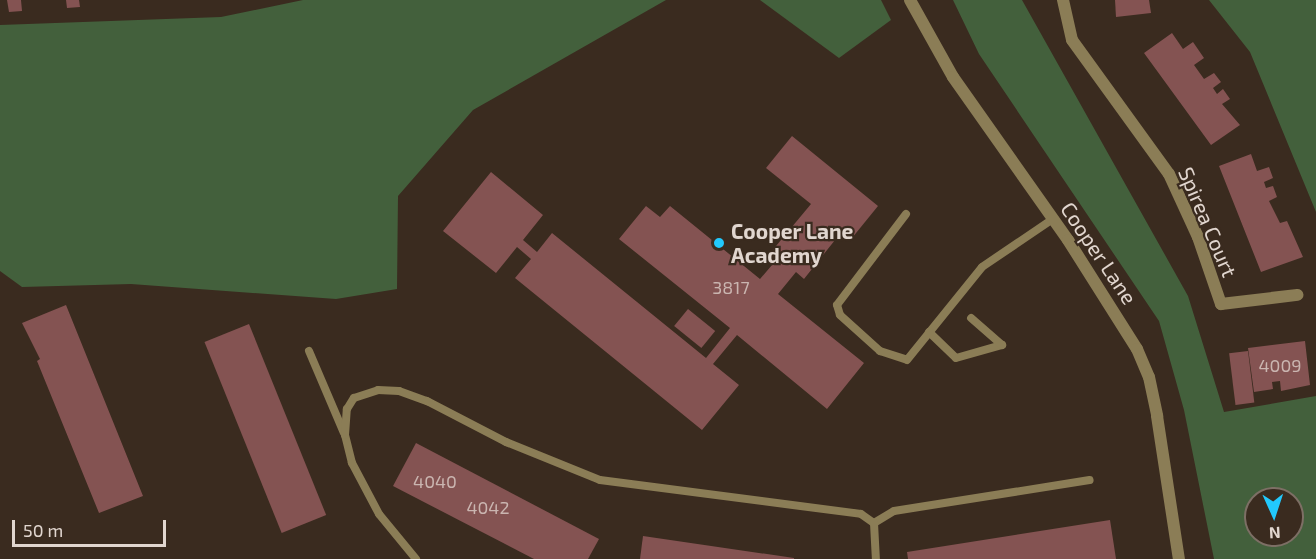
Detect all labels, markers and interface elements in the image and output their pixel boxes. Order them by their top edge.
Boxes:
street label: Spirea Court [1174,163,1242,281]
street label: Cooper Lane [1056,197,1142,309]
place label: Cooper Lane Academy [731,218,854,268]
marker: Cooper Lane Academy [712,236,726,250]
house number: 3817 [712,276,750,298]
house number: 4009 [1258,354,1302,376]
house number: 4040 [413,470,457,492]
north arrow [1244,487,1304,547]
house number: 4042 [466,496,510,518]
scale bar [15,508,170,546]
text: 50 m [23,519,63,541]
text: N [1269,524,1281,543]

